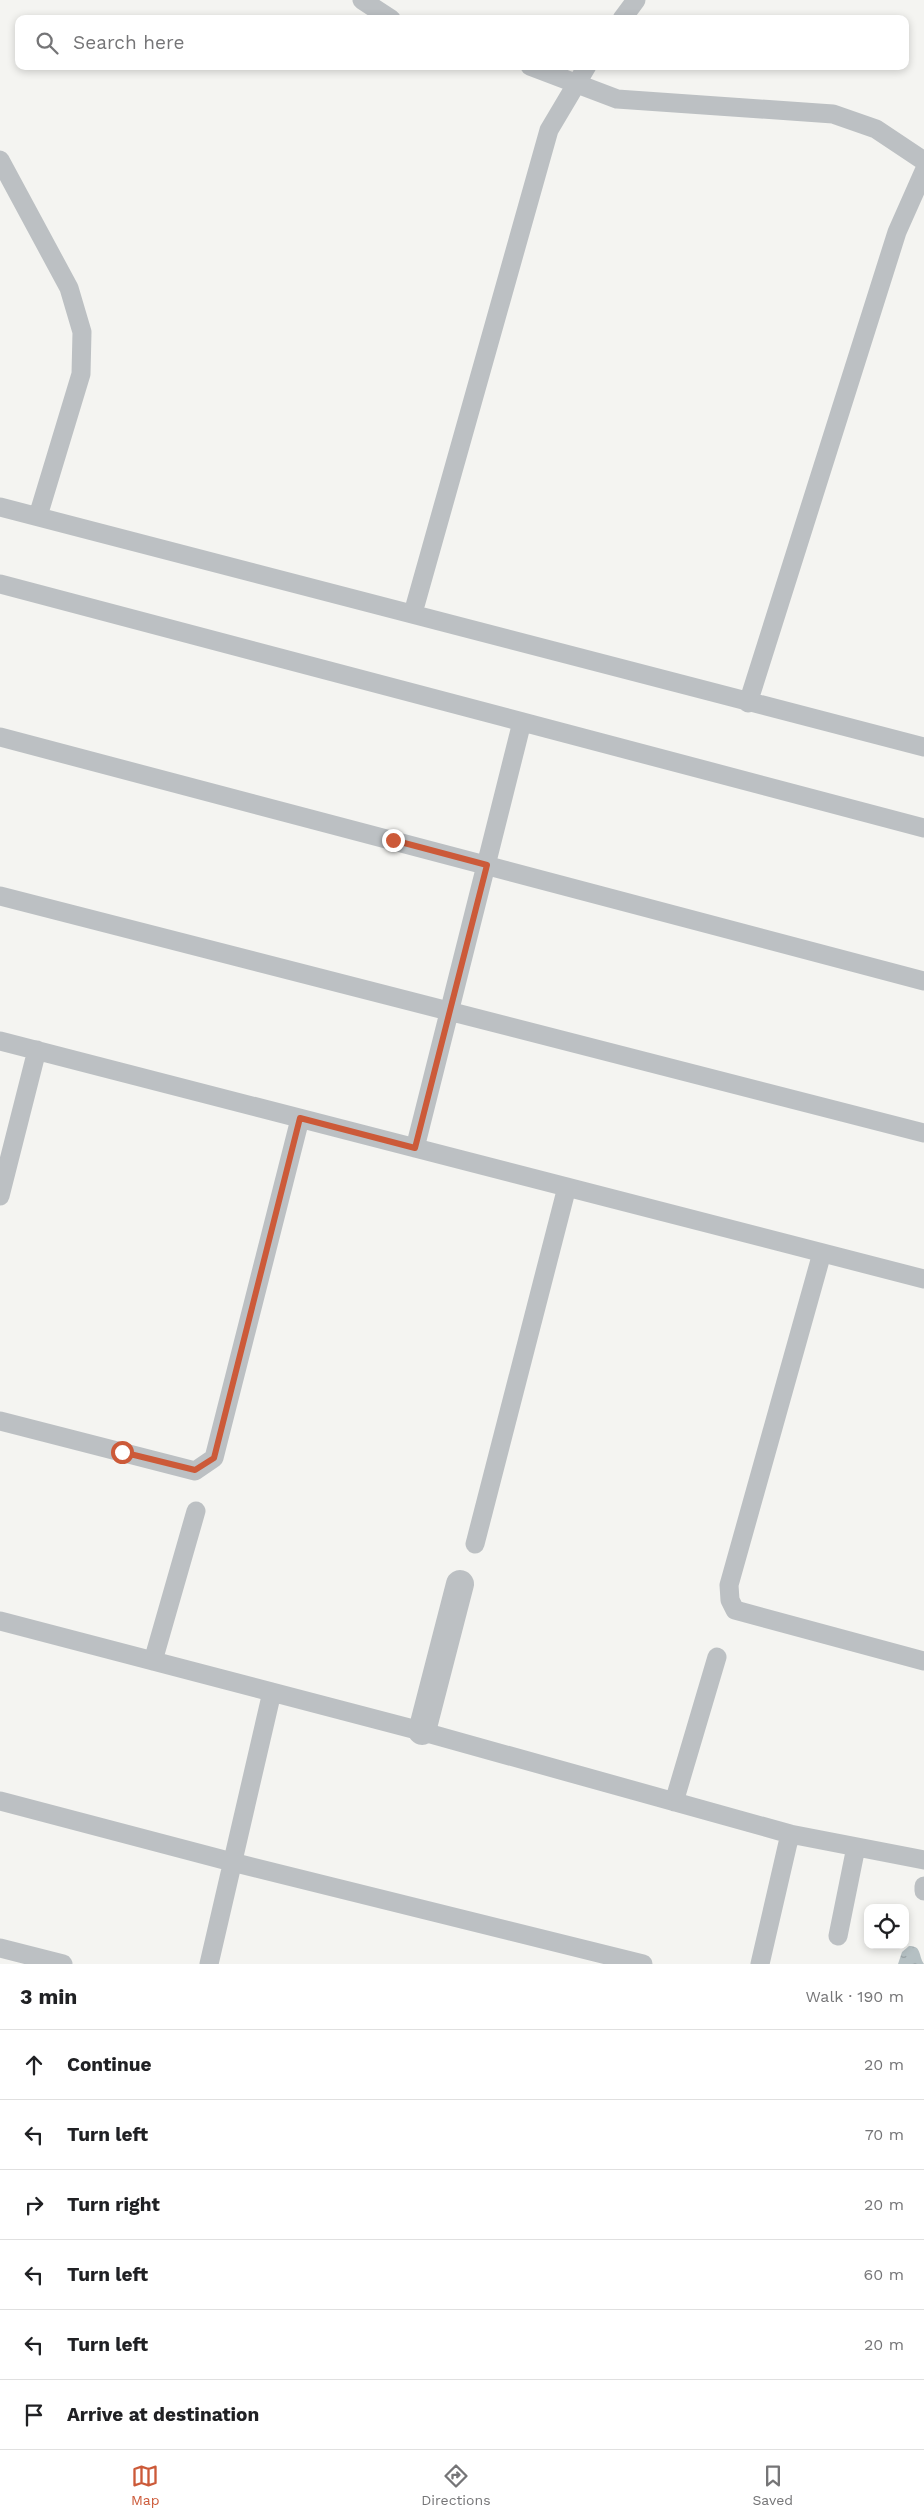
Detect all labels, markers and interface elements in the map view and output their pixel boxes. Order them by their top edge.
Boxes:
search box [15,15,909,70]
icon: search [33,29,61,57]
text: Search here [73,31,184,54]
route end [382,829,405,852]
route start [111,1441,134,1464]
map controls [864,1904,909,1949]
button: locate [864,1904,909,1949]
text: 3 min [20,1984,77,2009]
text: Walk · 190 m [806,1987,904,2006]
icon: ahead [20,2051,48,2079]
text: Continue [67,2053,151,2076]
text: 20 m [864,2055,904,2074]
icon: left [20,2121,48,2149]
text: Turn left [67,2123,148,2146]
text: 70 m [865,2125,904,2144]
icon: right [20,2191,48,2219]
text: Turn right [67,2193,160,2216]
text: 20 m [864,2195,904,2214]
icon: left [20,2261,48,2289]
text: Turn left [67,2263,148,2286]
text: 60 m [864,2265,904,2284]
icon: left [20,2331,48,2359]
text: Turn left [67,2333,148,2356]
text: 20 m [864,2335,904,2354]
icon: arrive [20,2401,48,2429]
text: Arrive at destination [67,2403,259,2426]
tab: Map [131,2462,160,2508]
tab: Directions [421,2462,491,2508]
tab: Saved [752,2462,793,2508]

